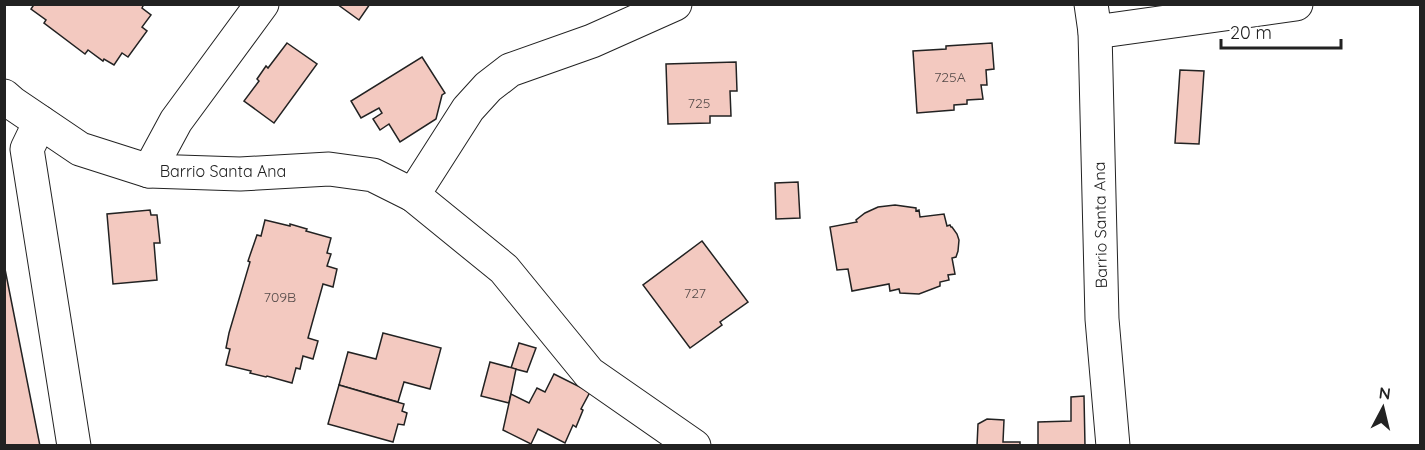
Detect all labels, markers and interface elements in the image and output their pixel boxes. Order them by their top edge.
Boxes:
scale bar [1221,12,1341,50]
text: 20 m [1230,21,1272,44]
house number: 725A [934,68,966,86]
house number: 725 [688,94,710,112]
street label: Barrio Santa Ana [160,161,286,181]
street label: Barrio Santa Ana [1089,162,1111,288]
house number: 727 [684,284,706,302]
house number: 709B [264,288,296,306]
north arrow [1353,378,1413,438]
text: N [1378,382,1392,404]

